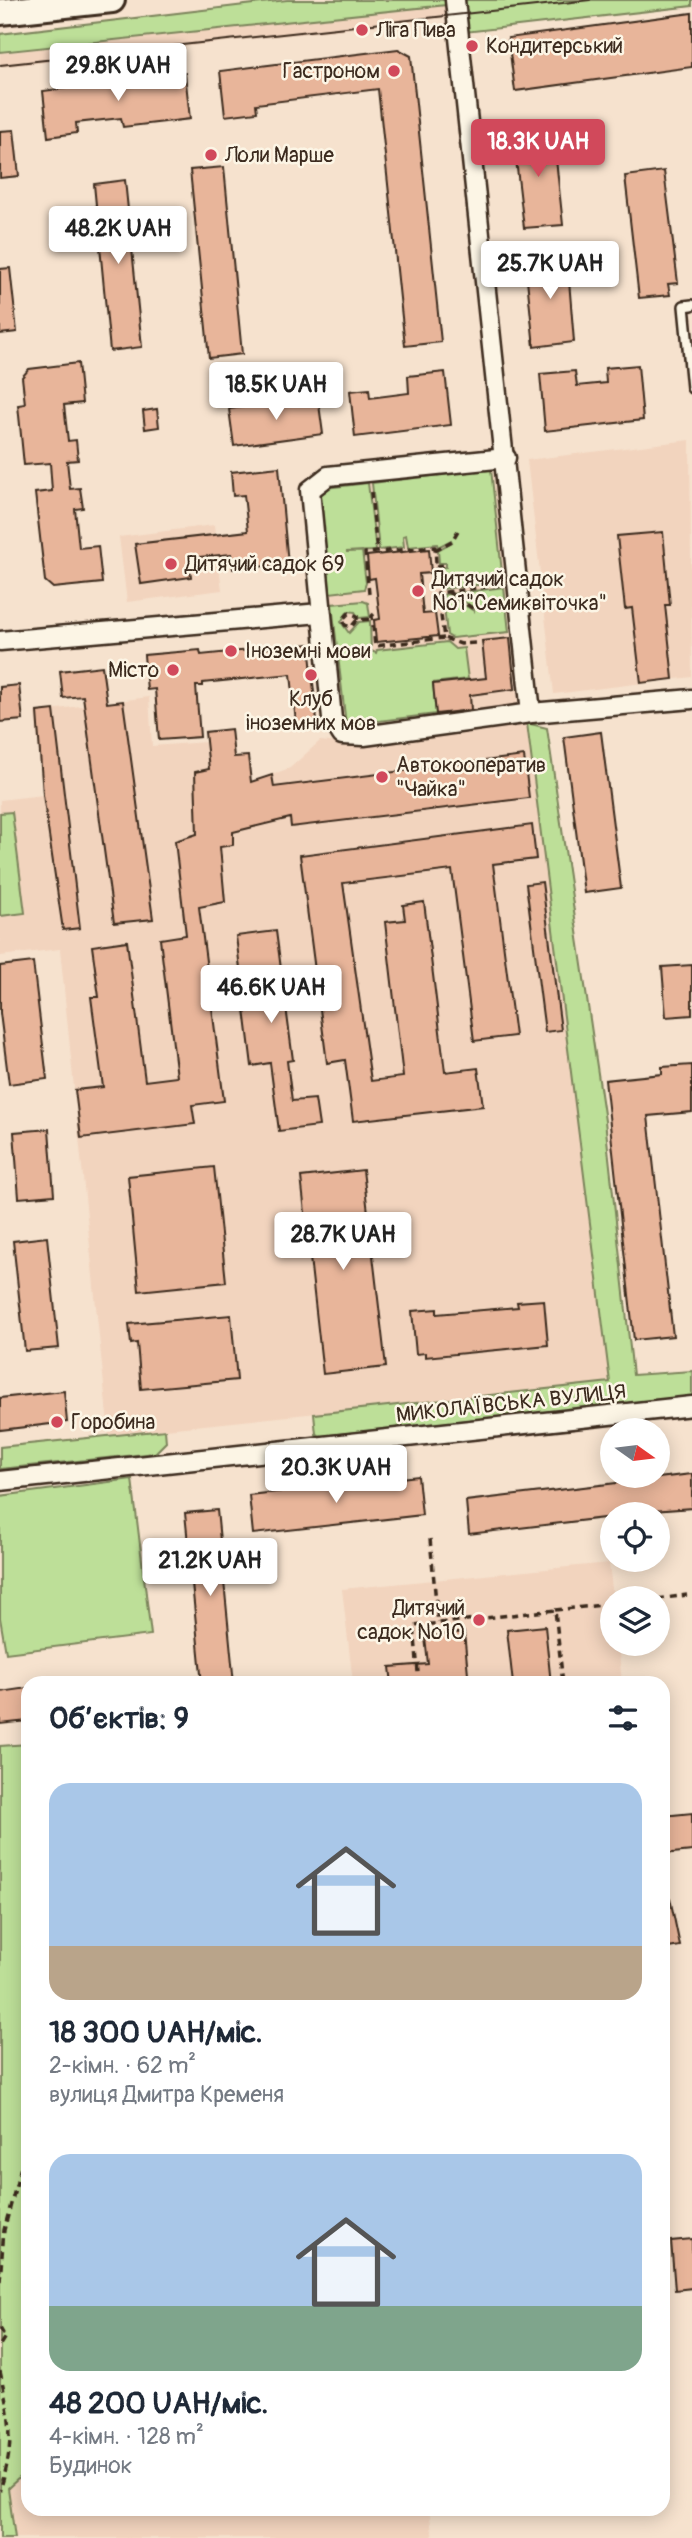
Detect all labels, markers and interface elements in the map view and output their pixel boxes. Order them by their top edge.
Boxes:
place label: Ліга Пива [375,17,456,44]
marker: Ліга Пива [354,22,370,38]
place label: Кондитерський [486,33,623,60]
marker: Кондитерський [464,38,480,54]
pin: 29.8K UAH [38,43,198,103]
text: 29.8K UAH [66,51,170,80]
place label: Гастроном [283,58,380,85]
marker: Гастроном [386,63,402,79]
pin: 18.3K UAH [458,120,618,179]
text: 18.3K UAH [487,127,589,156]
place label: Лоли Марше [224,142,334,169]
marker: Лоли Марше [203,147,219,163]
pin: 48.2K UAH [38,206,198,266]
text: 48.2K UAH [65,214,171,243]
pin: 25.7K UAH [470,242,630,301]
text: 25.7K UAH [497,249,603,278]
pin: 18.5K UAH [196,362,356,422]
text: 18.5K UAH [225,370,327,399]
place label: Дитячий садок 69 [184,551,345,578]
marker: Дитячий садок 69 [163,556,179,572]
place label: Дитячий садок №1"Семиквіточка" [431,566,607,617]
marker: Дитячий садок №1"Семиквіточка" [410,583,426,599]
place label: Іноземні мови [245,638,371,665]
marker: Іноземні мови [223,643,239,659]
place label: Місто [108,657,159,684]
marker: Місто [165,662,181,678]
marker: Клуб іноземних мов [303,667,319,683]
place label: Клуб іноземних мов [246,686,376,737]
place label: Автокооператив "Чайка" [396,752,546,803]
marker: Автокооператив "Чайка" [374,769,390,785]
pin: 46.6K UAH [191,965,351,1025]
text: 46.6K UAH [217,973,325,1002]
pin: 28.7K UAH [263,1212,423,1272]
text: 28.7K UAH [290,1220,396,1249]
street label: МИКОЛАЇВСЬКА ВУЛИЦЯ [395,1378,627,1429]
place label: Горобина [71,1409,155,1436]
marker: Горобина [49,1414,65,1430]
north arrow [600,1418,670,1488]
map controls [600,1418,670,1656]
pin: 20.3K UAH [256,1446,416,1505]
text: 20.3K UAH [281,1453,391,1482]
button: locate [600,1502,670,1572]
pin: 21.2K UAH [130,1538,290,1598]
text: 21.2K UAH [158,1546,262,1575]
button: layers [600,1586,670,1656]
place label: Дитячий садок №10 [357,1595,465,1646]
marker: Дитячий садок №10 [471,1612,487,1628]
icon: filters [604,1699,642,1737]
text: Об’єктів: 9 [49,1700,189,1737]
icon: home [283,1828,409,1954]
text: 18 300 UAH/міс. [49,2014,263,2051]
text: 2-кімн. · 62 m² [49,2051,196,2080]
text: вулиця Дмитра Кременя [49,2080,284,2109]
icon: home [283,2199,409,2325]
text: 48 200 UAH/міс. [49,2385,268,2422]
text: 4-кімн. · 128 m² [49,2422,204,2451]
text: Будинок [49,2451,132,2480]

